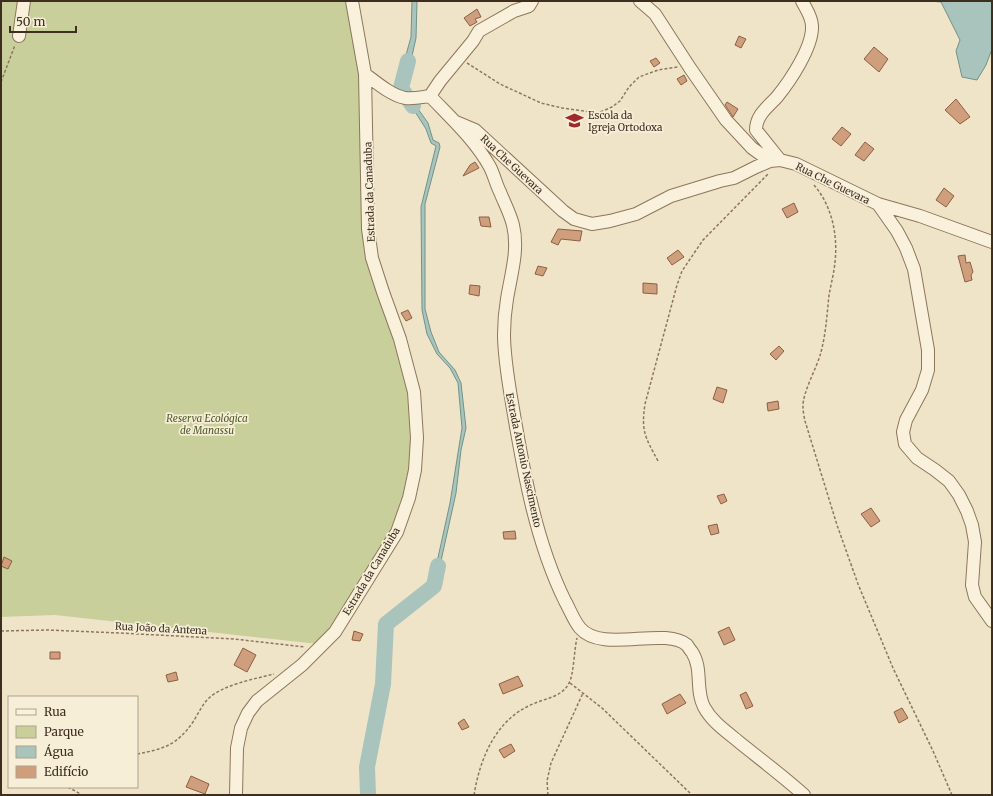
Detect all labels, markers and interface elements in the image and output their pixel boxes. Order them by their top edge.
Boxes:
scale bar [10,8,76,34]
text: 50 m [16,14,45,29]
place label: Escola da Igreja Ortodoxa [588,109,663,134]
school or university icon: Escola da Igreja Ortodoxa [565,111,585,131]
street label: Rua Che Guevara [478,132,546,197]
street label: Estrada da Canaduba [361,141,378,242]
street label: Rua Che Guevara [794,160,873,207]
street label: Estrada Antonio Nascimento [503,392,544,529]
park label: Reserva Ecológica de Manassu [166,412,248,437]
street label: Estrada da Canaduba [340,524,403,618]
street label: Rua João da Antena [115,620,208,637]
legend [8,696,138,788]
text: Rua [44,704,67,719]
text: Parque [44,724,84,739]
text: Água [43,744,74,759]
text: Edifício [44,764,88,779]

